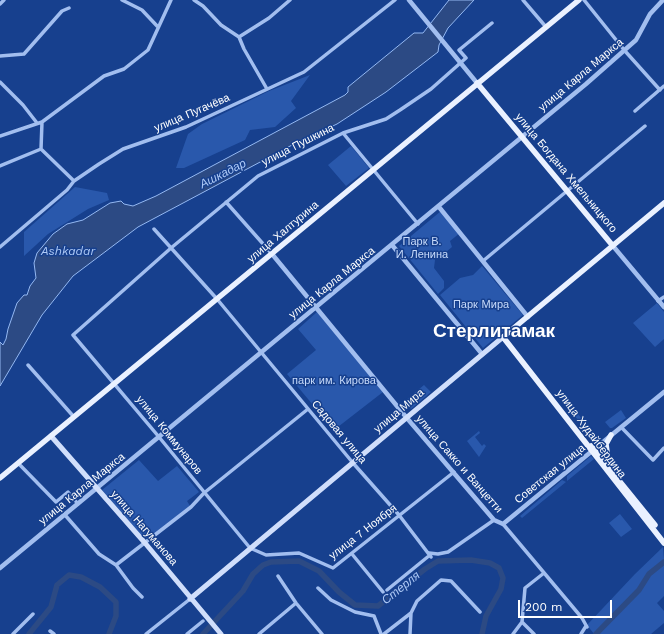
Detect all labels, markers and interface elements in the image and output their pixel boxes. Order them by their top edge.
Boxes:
street label: улица Карла Маркса [536,36,626,114]
street label: улица Пугачёва [152,91,232,135]
street label: улица Богдана Хмельницкого [512,111,620,235]
street label: улица Пушкина [260,121,336,169]
water label: Ашкадар [197,156,249,192]
street label: улица Халтурина [245,198,321,266]
park label: Парк В. И. Ленина [396,235,448,261]
water label: Ashkadar [41,244,95,258]
street label: улица Карла Маркса [286,244,378,322]
park label: Парк Мира [453,298,509,312]
district label: Стерлитамак [433,320,555,342]
park label: парк им. Кирова [292,374,376,388]
street label: улица Мира [371,386,427,436]
street label: улица Худайбердина [553,387,629,481]
street label: улица Коммунаров [133,393,205,477]
street label: Садовая улица [309,398,369,466]
street label: улица Сакко и Ванцетти [413,412,505,516]
street label: Советская улица [512,441,588,507]
street label: улица Карла Маркса [36,450,128,528]
street label: улица Нагуманова [108,488,180,568]
street label: улица 7 Ноября [327,502,399,562]
water label: Стерля [379,568,423,608]
scale bar [520,592,614,618]
text: 200 m [525,600,562,614]

